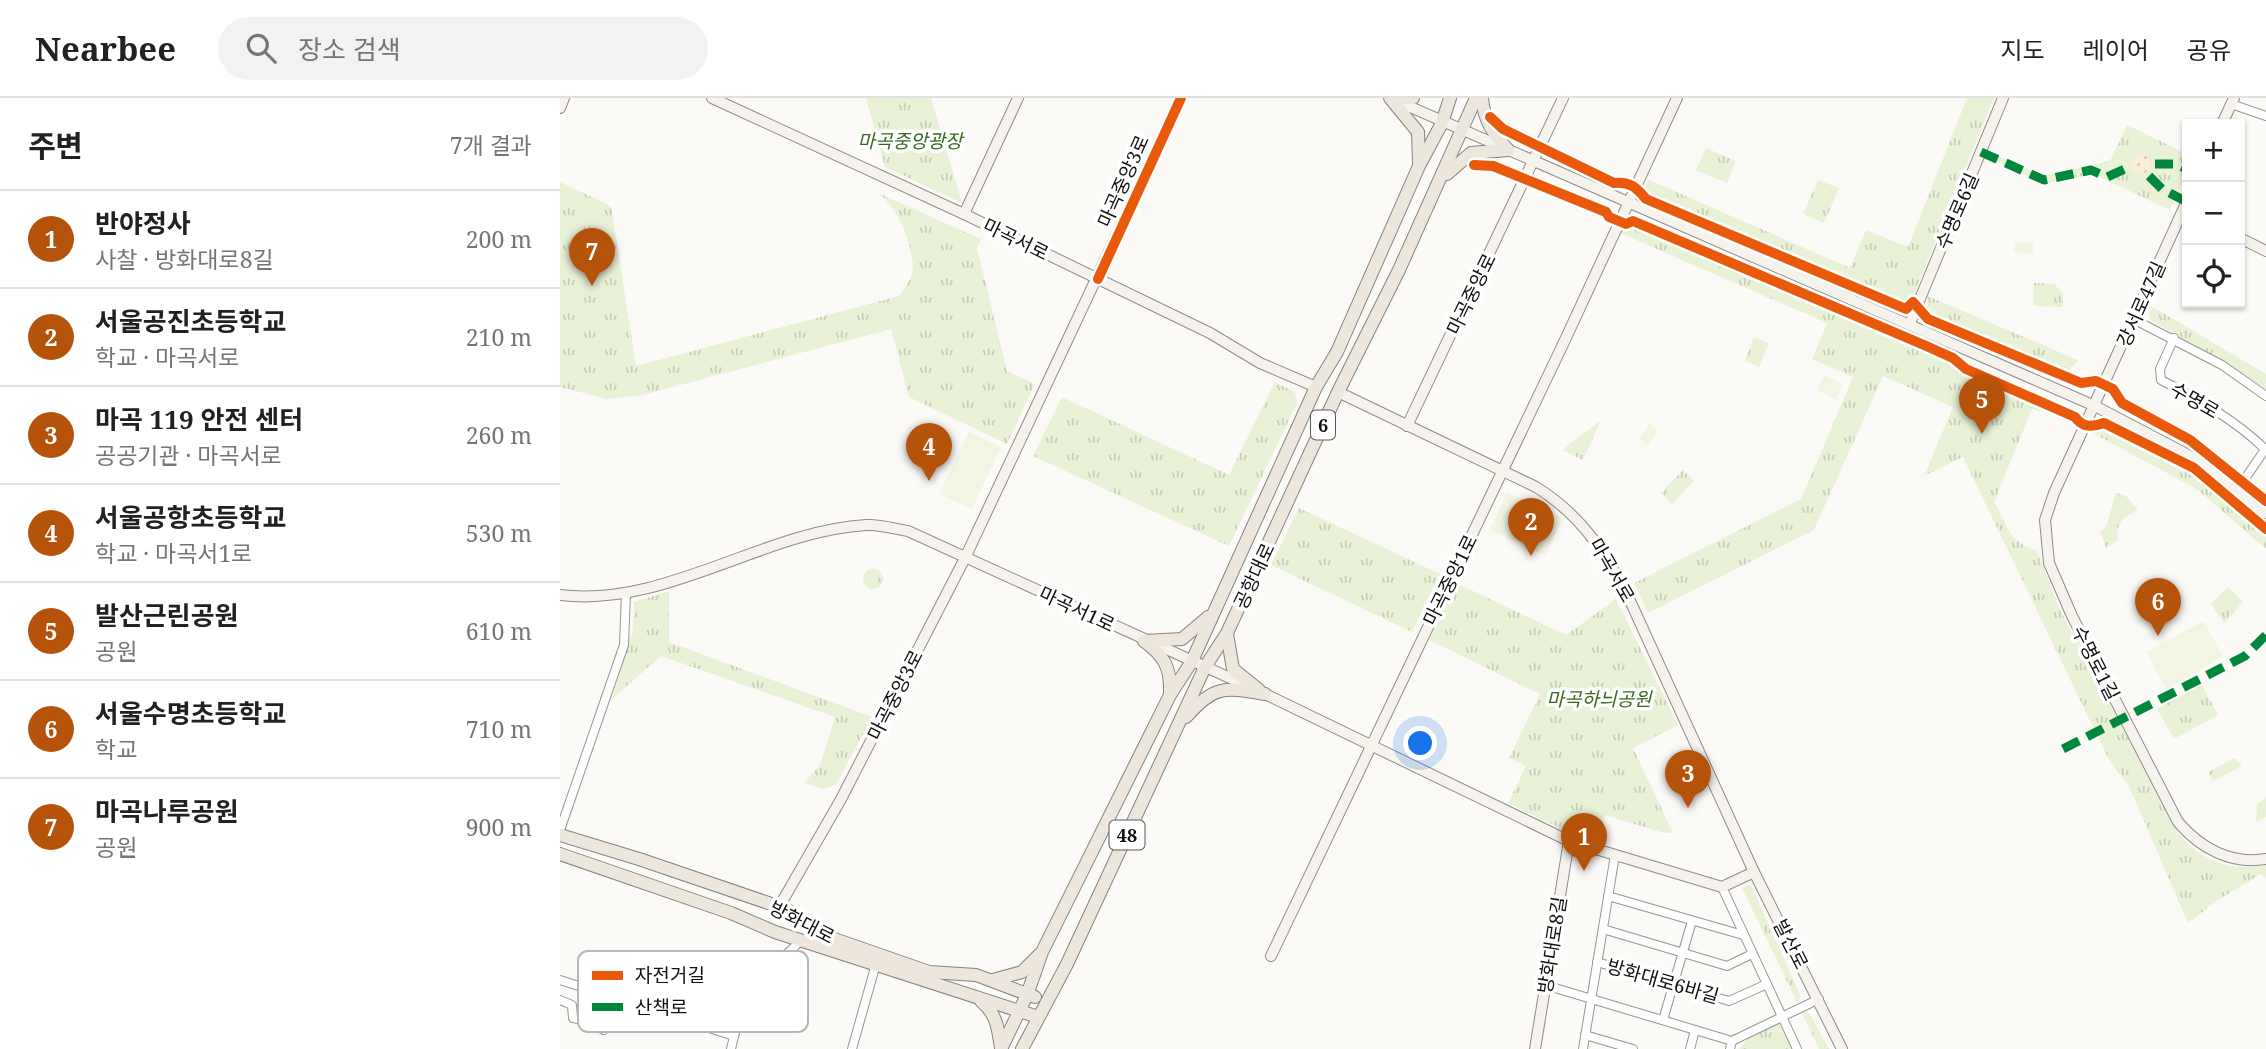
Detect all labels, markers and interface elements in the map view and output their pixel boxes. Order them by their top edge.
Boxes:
search box [218,17,708,80]
text: Nearbee [35,26,176,71]
icon: search [242,29,280,67]
text: 장소 검색 [298,31,401,67]
text: 지도 [2000,33,2045,66]
text: 레이어 [2083,33,2149,66]
text: 공유 [2187,33,2231,66]
map controls [2182,119,2245,308]
button: + [2182,119,2245,182]
text: 주변 [28,125,83,166]
park label: 마곡중앙광장 [858,128,965,154]
text: 7개 결과 [450,129,532,161]
street label: 마곡중앙3로 [1091,131,1155,231]
street label: 수명로6길 [1929,169,1985,253]
button: − [2182,182,2245,245]
text: 반야정사 [95,205,191,241]
street label: 마곡서로 [979,212,1053,266]
text: 1 [45,223,58,255]
text: 200 m [466,223,532,255]
pin: 7 [569,228,615,286]
text: 사찰 · 방화대로8길 [95,243,274,275]
button: locate [2182,245,2245,308]
street label: 마곡중앙로 [1440,249,1502,339]
street label: 강서로47길 [2111,257,2171,351]
text: 서울공진초등학교 [95,303,286,339]
text: 2 [45,321,58,353]
text: 210 m [466,321,532,353]
text: 학교 · 마곡서로 [95,341,240,373]
pin: 5 [1959,376,2005,434]
street label: 수명로 [2166,376,2224,424]
text: 마곡 119 안전 센터 [95,401,303,437]
road number: 6 [1311,410,1335,440]
text: 3 [45,419,58,451]
text: 260 m [466,419,532,451]
pin: 4 [906,423,952,481]
text: 공공기관 · 마곡서로 [95,439,282,471]
pin: 2 [1508,498,1554,556]
text: 서울공항초등학교 [95,499,286,535]
text: 4 [45,517,58,549]
text: 530 m [466,517,532,549]
street label: 마곡중앙1로 [1417,530,1483,630]
street label: 마곡서로 [1583,533,1641,607]
text: 학교 · 마곡서1로 [95,537,253,569]
street label: 공항대로 [1227,539,1281,613]
pin: 6 [2135,578,2181,636]
street label: 마곡서1로 [1035,580,1119,638]
text: 발산근린공원 [95,597,239,633]
text: 5 [45,615,58,647]
text: 610 m [466,615,532,647]
street label: 수명로1길 [2066,621,2126,705]
text: 공원 [95,635,137,667]
street label: 마곡중앙3로 [861,645,929,745]
park label: 마곡하늬공원 [1547,686,1653,712]
text: 서울수명초등학교 [95,695,286,731]
text: 6 [45,713,58,745]
text: 710 m [466,713,532,745]
your location [1403,726,1437,760]
text: 학교 [95,733,137,765]
pin: 3 [1665,750,1711,808]
text: 마곡나루공원 [95,793,239,829]
text: 7 [45,811,58,843]
text: 900 m [466,811,532,843]
pin: 1 [1561,813,1607,871]
road number: 48 [1110,820,1144,850]
text: 공원 [95,831,137,863]
street label: 방화대로 [765,895,839,949]
street label: 방화대로8길 [1531,895,1573,995]
street label: 발산로 [1768,915,1814,973]
legend [578,951,808,1032]
street label: 방화대로6바길 [1604,953,1722,1009]
text: 자전거길 [635,962,705,988]
text: 산책로 [635,994,687,1020]

